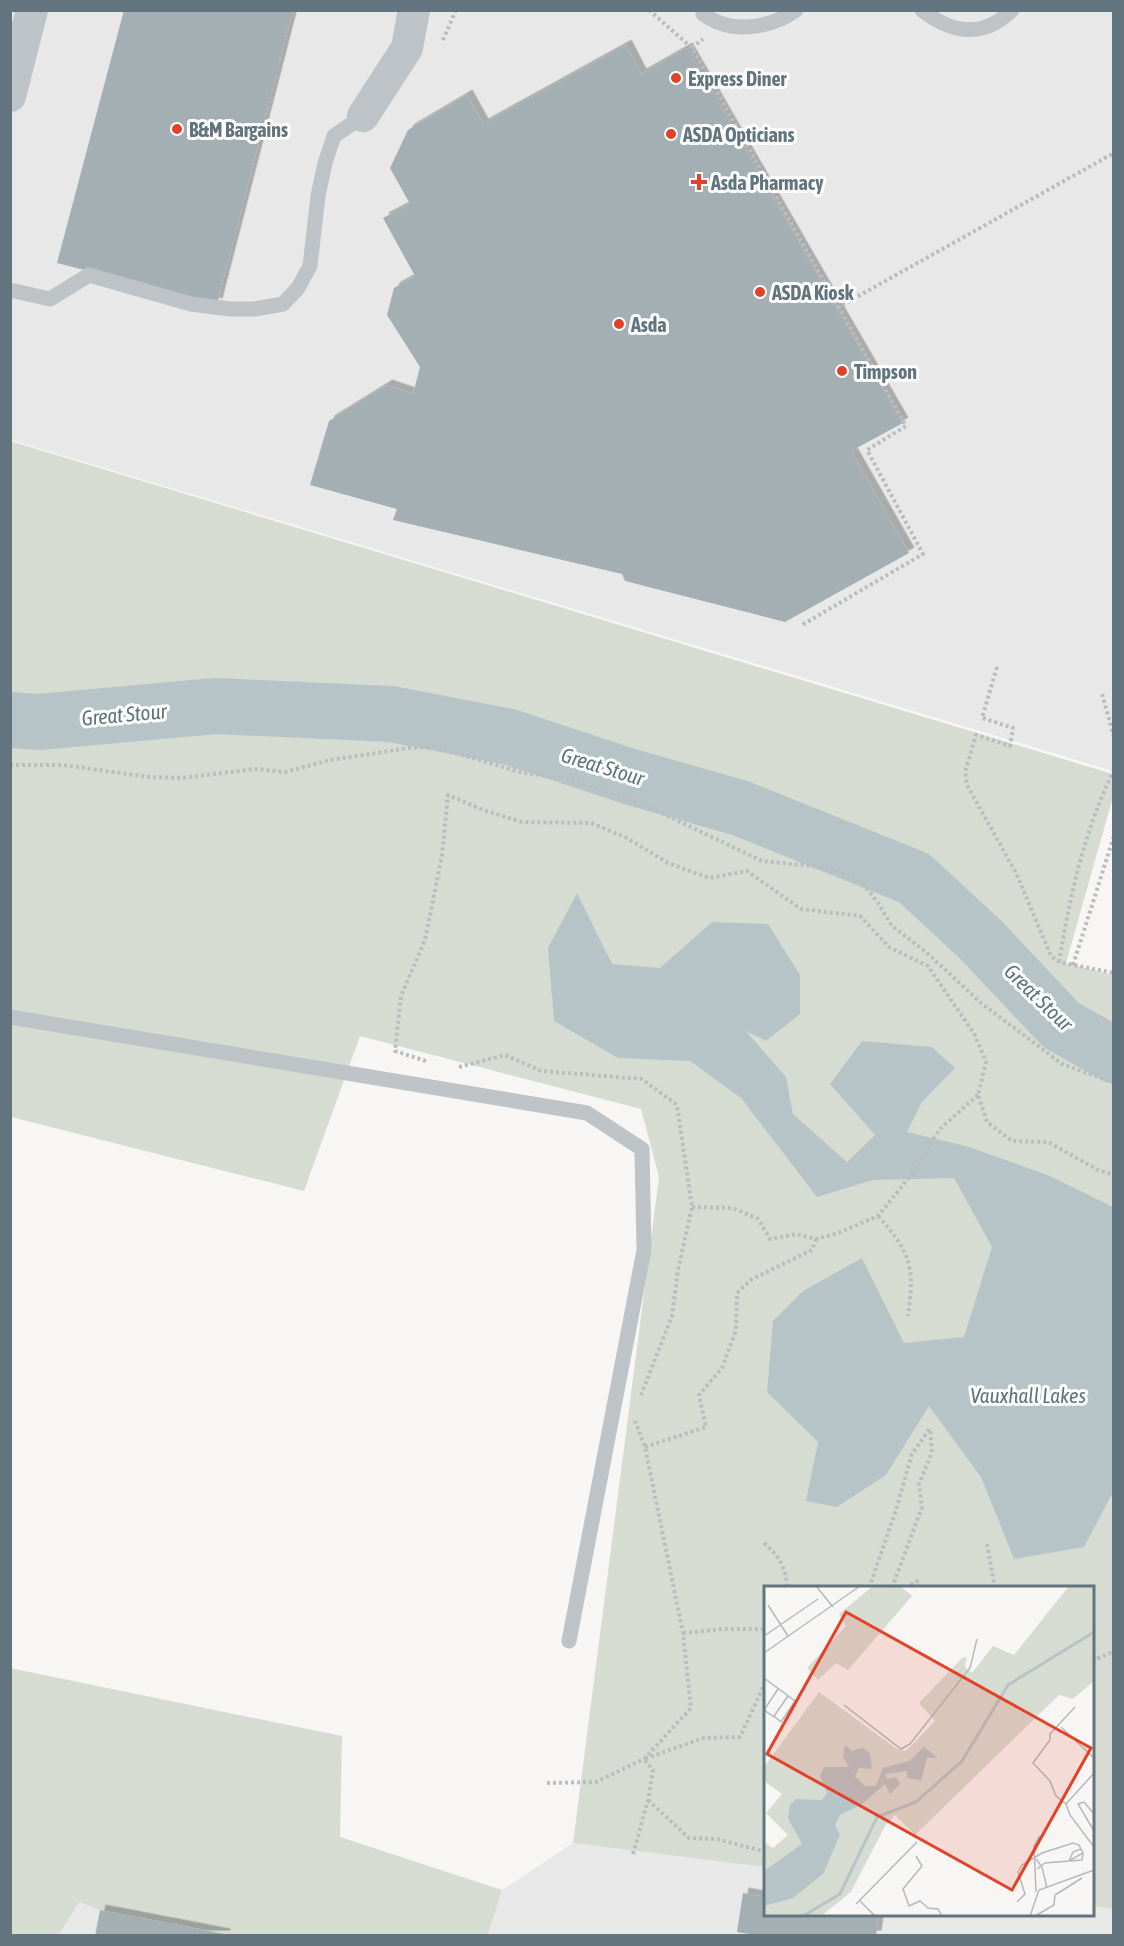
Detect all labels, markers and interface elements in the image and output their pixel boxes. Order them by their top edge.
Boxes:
place label: Express Diner [688,67,787,90]
marker: Express Diner [669,71,683,85]
place label: B&M Bargains [189,118,288,141]
marker: B&M Bargains [170,122,184,136]
place label: ASDA Opticians [682,123,795,146]
marker: ASDA Opticians [664,127,678,141]
place label: Asda Pharmacy [710,171,824,194]
marker: Asda Pharmacy [692,175,706,189]
place label: ASDA Kiosk [771,281,854,304]
marker: ASDA Kiosk [753,285,767,299]
place label: Asda [630,313,667,336]
marker: Asda [612,317,626,331]
place label: Timpson [854,360,917,383]
marker: Timpson [835,364,849,378]
water label: Great Stour [80,698,168,730]
water label: Great Stour [559,742,648,790]
water label: Great Stour [1000,959,1079,1036]
water label: Vauxhall Lakes [970,1383,1086,1407]
inset map [764,1586,1094,1916]

